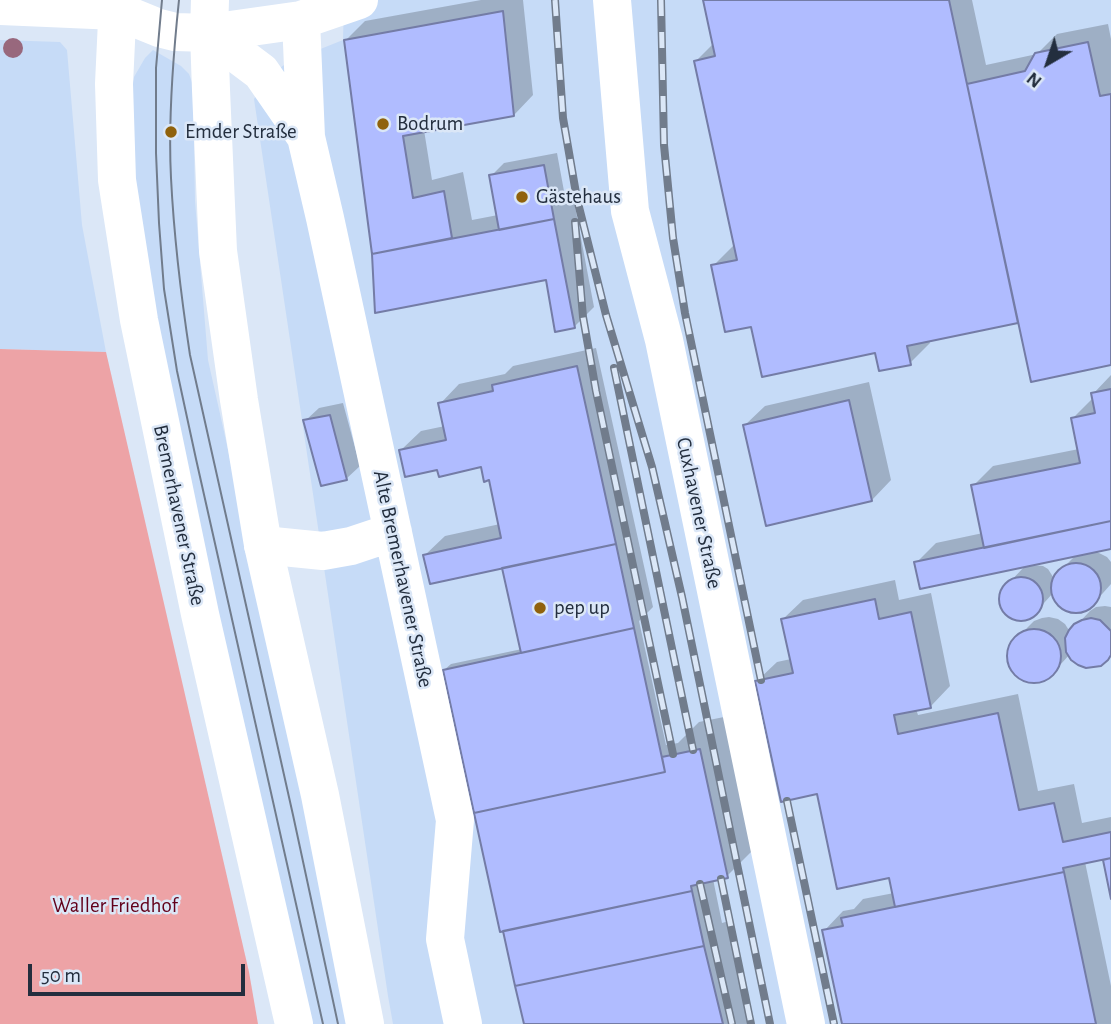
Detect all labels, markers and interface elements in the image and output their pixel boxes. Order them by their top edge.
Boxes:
north arrow [1013,28,1083,98]
text: N [1023,68,1046,91]
place label: Bodrum [397,111,463,137]
marker: Bodrum [375,116,391,132]
place label: Emder Straße [185,119,297,145]
marker: Emder Straße [163,124,179,140]
place label: Gästehaus [536,184,621,210]
marker: Gästehaus [514,189,530,205]
street label: Bremerhavener Straße [148,422,210,608]
street label: Cuxhavener Straße [671,435,727,591]
street label: Alte Bremerhavener Straße [368,468,438,690]
place label: pep up [554,595,610,621]
marker: pep up [532,600,548,616]
park label: Waller Friedhof [52,893,178,919]
scale bar [32,950,248,994]
text: 50 m [41,965,81,986]

